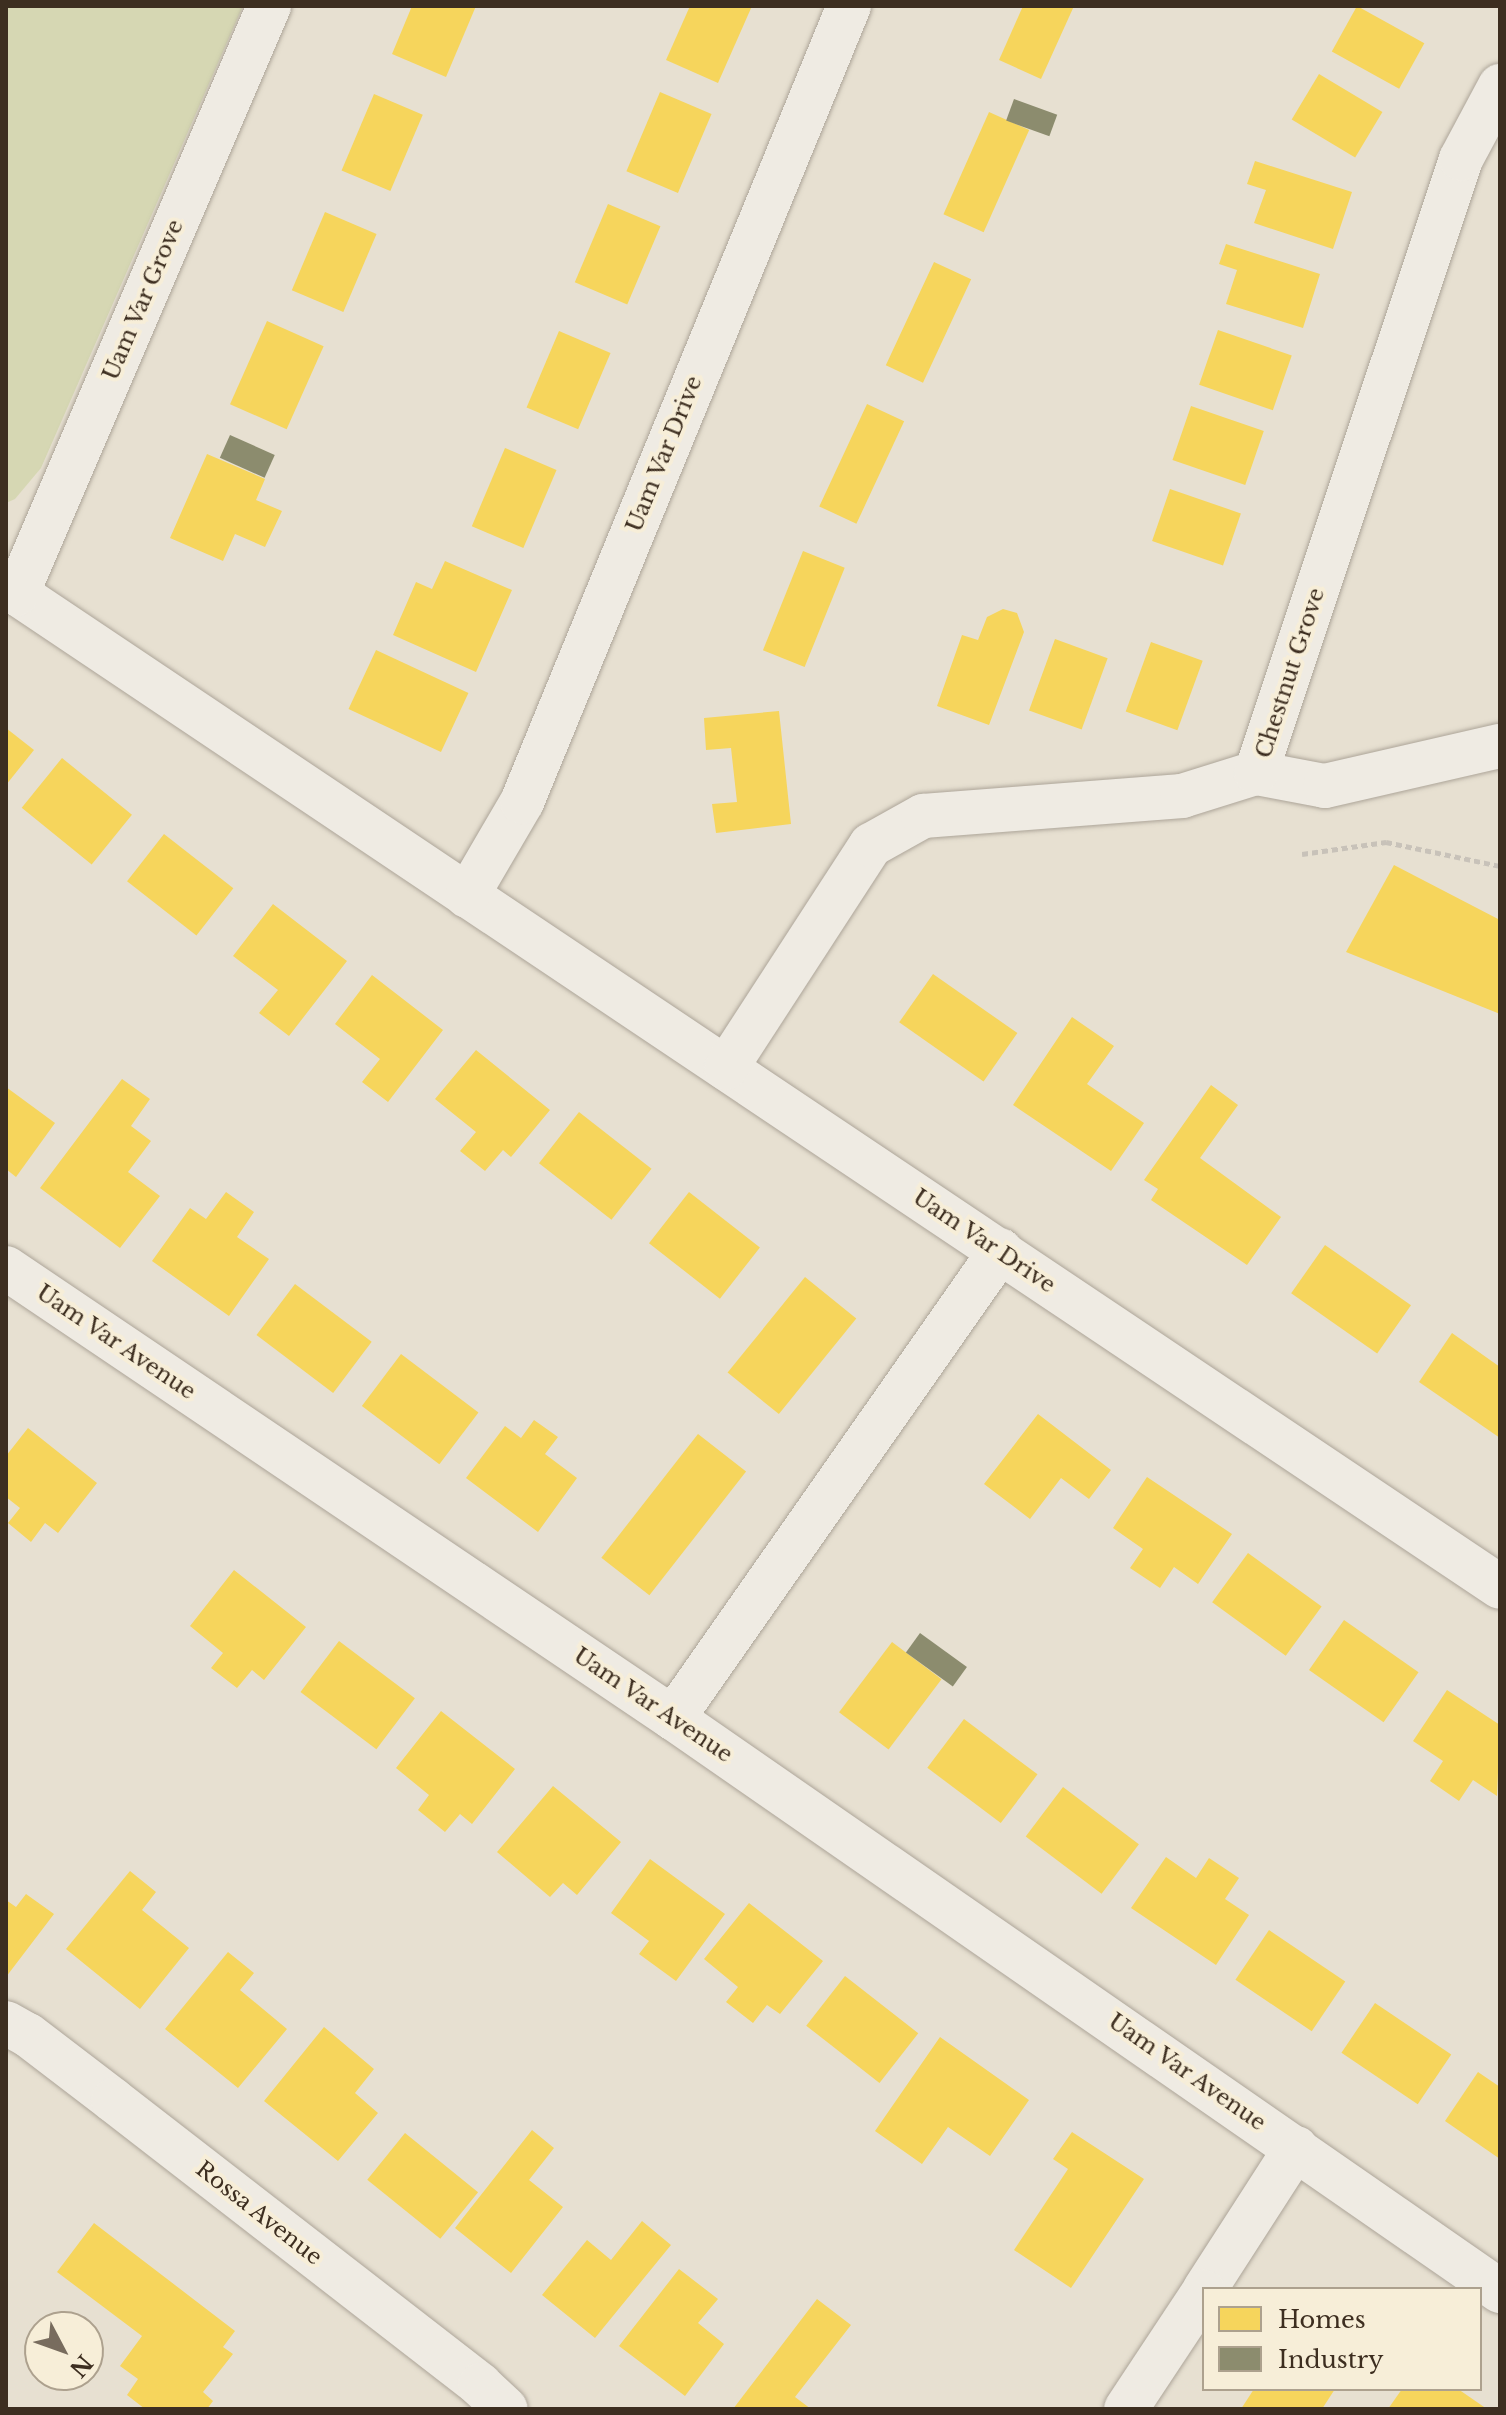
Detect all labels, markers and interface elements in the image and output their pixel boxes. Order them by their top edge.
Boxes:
street label: Uam Var Grove [97,215,189,385]
street label: Uam Var Drive [620,372,708,536]
street label: Chestnut Grove [1250,585,1330,761]
street label: Uam Var Drive [907,1183,1061,1299]
street label: Uam Var Avenue [31,1278,201,1406]
street label: Uam Var Avenue [568,1641,738,1769]
street label: Uam Var Avenue [1102,2007,1272,2137]
street label: Rossa Avenue [190,2155,328,2271]
legend [1202,2287,1482,2391]
text: Homes [1278,2305,1366,2334]
north arrow [24,2311,104,2391]
text: Industry [1278,2345,1384,2374]
text: N [64,2349,98,2382]

